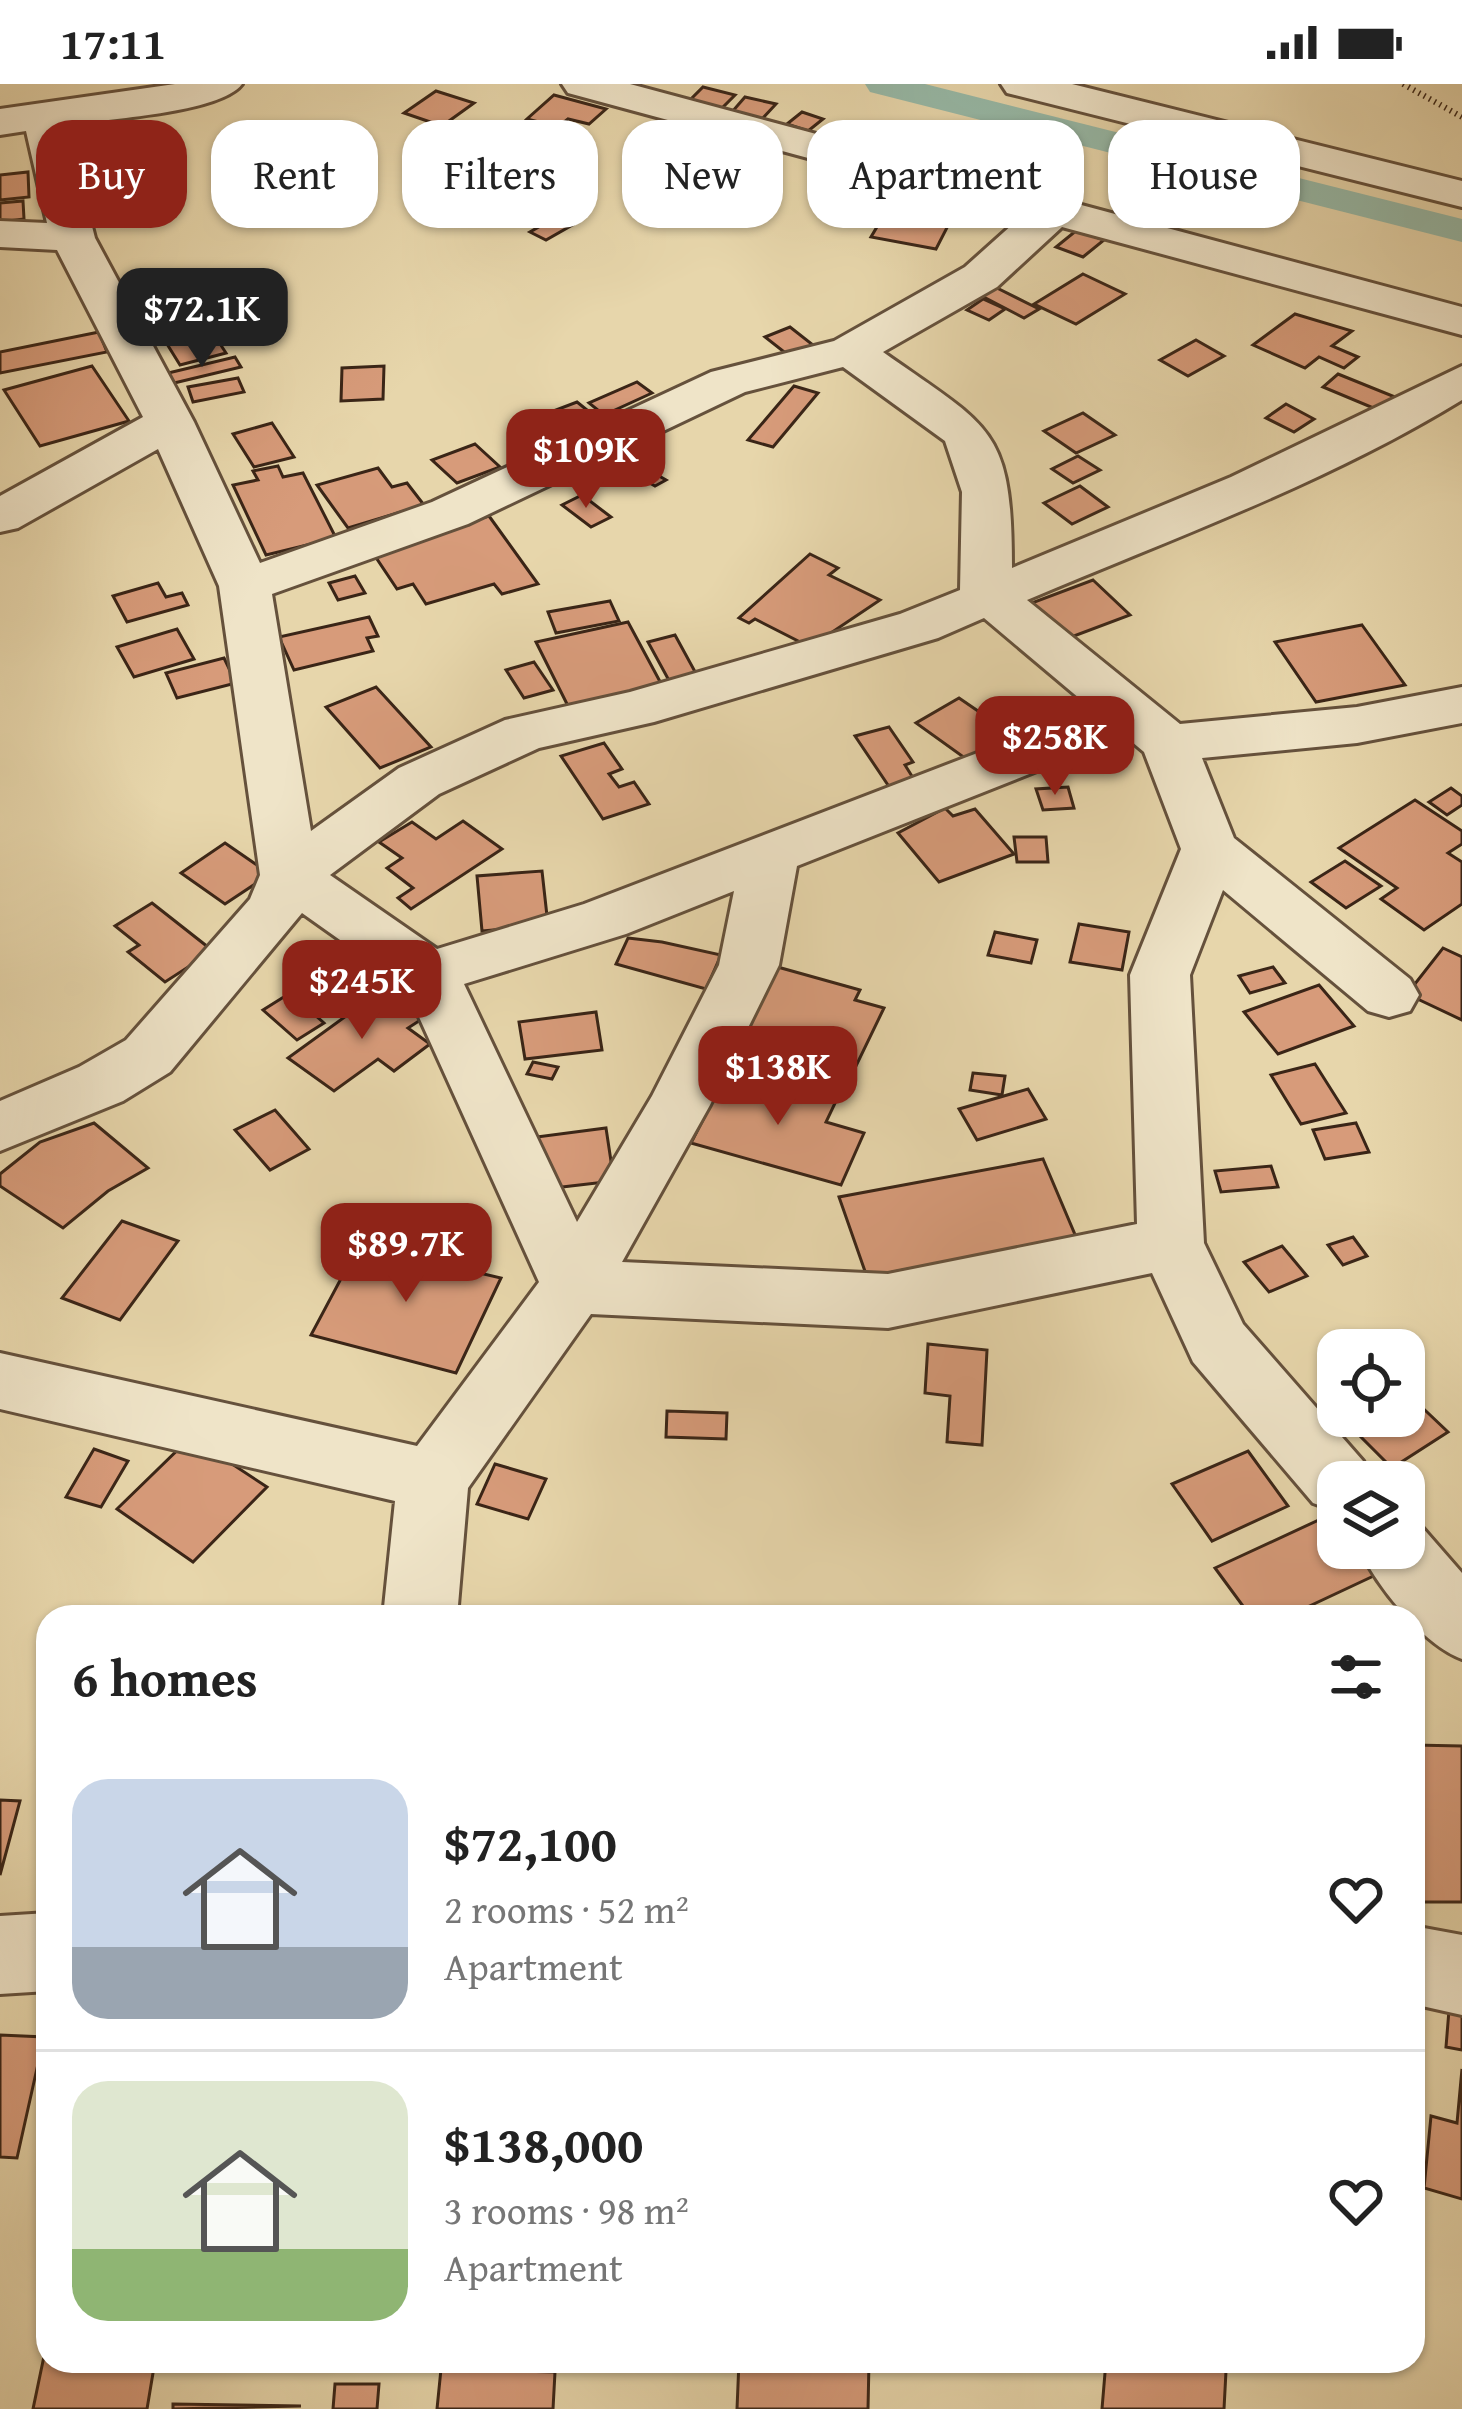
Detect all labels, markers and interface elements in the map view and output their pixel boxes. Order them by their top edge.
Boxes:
text: 17:11 [60,10,166,75]
chip: Buy [36,120,187,228]
chip: Rent [211,120,378,228]
chip: Filters [402,120,598,228]
chip: New [622,120,783,228]
chip: Apartment [807,120,1084,228]
chip: House [1108,120,1300,228]
pin: $72.1K [104,268,300,370]
text: $72.1K [144,278,260,335]
pin: $109K [502,409,670,511]
text: $109K [533,419,639,476]
pin: $258K [971,696,1139,798]
text: $258K [1002,706,1108,763]
pin: $245K [278,940,446,1042]
text: $245K [309,950,415,1007]
pin: $138K [694,1026,862,1128]
text: $138K [725,1036,831,1093]
pin: $89.7K [308,1203,504,1305]
text: $89.7K [348,1213,464,1270]
map controls [1317,1329,1425,1569]
button: locate [1317,1329,1425,1437]
button: layers [1317,1461,1425,1569]
text: 6 homes [72,1640,258,1715]
icon: filters [1323,1644,1389,1710]
text: $72,100 [444,1805,617,1880]
icon: home [168,1827,312,1971]
icon: heart [1323,1866,1389,1932]
text: 2 rooms · 52 m² [444,1880,689,1937]
text: Apartment [444,1937,623,1994]
text: $138,000 [444,2106,643,2181]
icon: home [168,2129,312,2273]
icon: heart [1323,2168,1389,2234]
text: 3 rooms · 98 m² [444,2181,689,2238]
text: Apartment [444,2238,623,2295]

